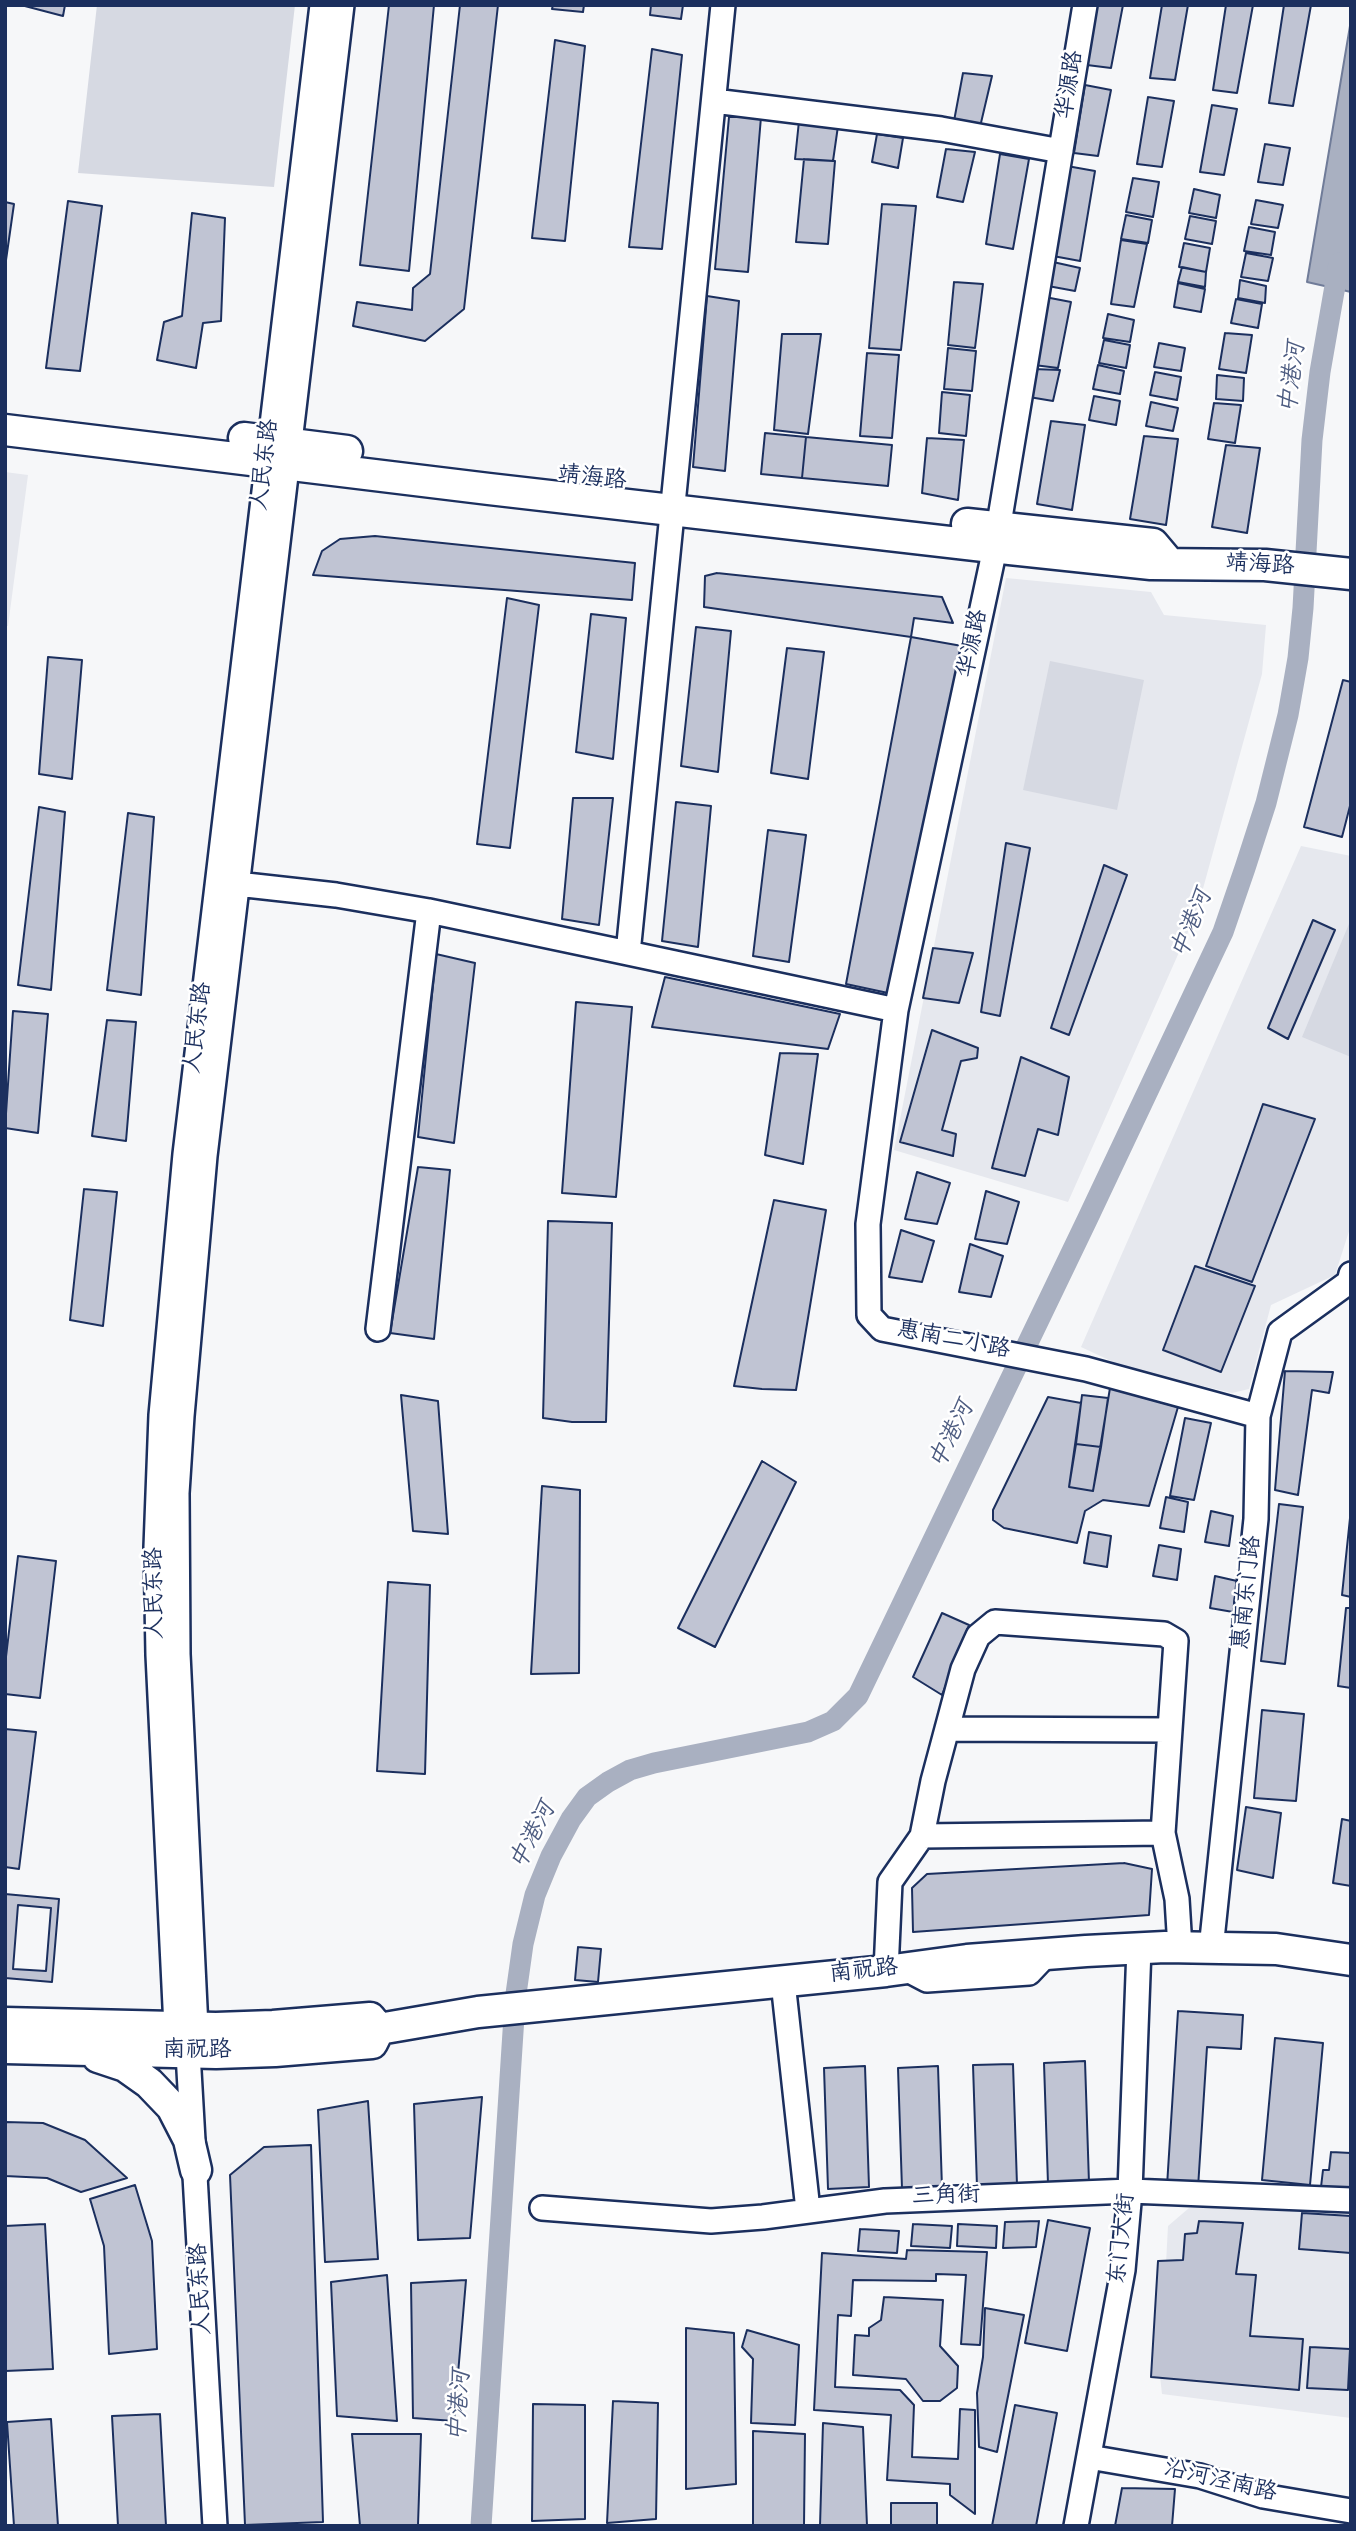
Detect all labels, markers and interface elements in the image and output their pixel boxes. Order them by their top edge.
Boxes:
street label: 华源路 [1053,49,1091,121]
water label: 中港河 [1276,341,1314,415]
street label: 人民东路 [248,418,286,512]
street label: 靖海路 [556,463,628,497]
street label: 靖海路 [1225,551,1295,583]
street label: 华源路 [954,607,996,681]
water label: 中港河 [1167,886,1221,964]
street label: 人民东路 [181,981,219,1075]
street label: 惠南二小路 [894,1317,1012,1367]
water label: 中港河 [925,1397,983,1475]
street label: 惠南东门路 [1229,1534,1269,1652]
street label: 人民东路 [142,1547,172,1639]
water label: 中港河 [506,1798,564,1876]
street label: 南祝路 [828,1956,900,1990]
street label: 南祝路 [163,2038,231,2066]
street label: 三角街 [911,2183,981,2213]
street label: 东门大街 [1105,2192,1143,2286]
street label: 人民东路 [187,2242,219,2336]
water label: 中港河 [445,2369,479,2443]
street label: 沿河泾南路 [1161,2457,1279,2509]

